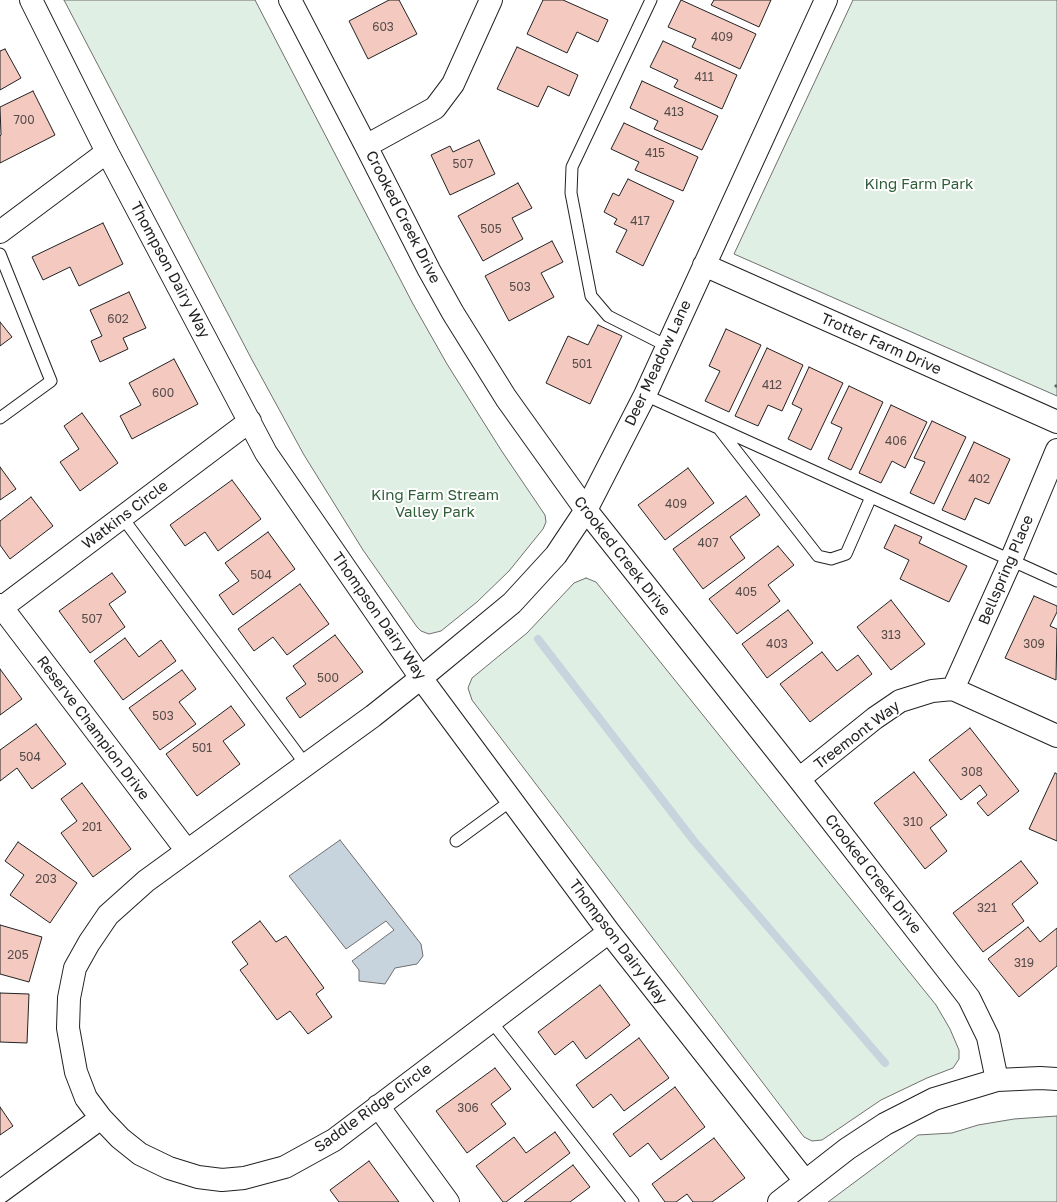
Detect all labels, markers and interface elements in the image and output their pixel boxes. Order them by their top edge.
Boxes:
house number: 603 [372,20,394,34]
house number: 409 [711,30,733,44]
house number: 411 [695,70,713,84]
house number: 413 [664,105,684,119]
house number: 700 [13,113,35,127]
house number: 415 [645,146,665,160]
street label: Crooked Creek Drive [362,148,444,286]
house number: 507 [453,157,473,171]
park label: King Farm Park [864,175,974,193]
street label: Thompson Dairy Way [126,199,214,341]
house number: 417 [630,214,650,228]
house number: 505 [480,222,502,236]
house number: 503 [509,280,531,294]
street label: Deer Meadow Lane [621,297,695,429]
street label: Trotter Farm Drive [818,309,944,379]
house number: 602 [107,312,129,326]
house number: 501 [572,357,592,371]
house number: 412 [762,378,782,392]
house number: 600 [152,386,174,400]
house number: 406 [885,434,907,448]
house number: 402 [968,472,990,486]
street label: Watkins Circle [78,477,172,553]
park label: King Farm Stream Valley Park [371,486,499,521]
street label: Crooked Creek Drive [570,493,674,619]
house number: 409 [665,497,687,511]
street label: Bellspring Place [975,512,1037,628]
house number: 407 [697,536,719,550]
street label: Thompson Dairy Way [328,549,430,683]
house number: 504 [250,568,272,582]
house number: 405 [735,585,757,599]
house number: 507 [82,612,102,626]
house number: 313 [881,628,901,642]
house number: 403 [766,637,788,651]
house number: 309 [1023,637,1045,651]
street label: Reserve Champion Drive [33,652,153,804]
house number: 500 [317,671,339,685]
street label: Treemont Way [811,697,903,773]
house number: 503 [152,709,174,723]
house number: 501 [192,741,212,755]
house number: 504 [19,750,41,764]
house number: 308 [961,765,983,779]
street label: Crooked Creek Drive [821,811,925,937]
house number: 310 [903,815,923,829]
house number: 201 [82,820,102,834]
house number: 203 [35,872,57,886]
street label: Thompson Dairy Way [565,876,671,1008]
house number: 321 [977,901,997,915]
house number: 205 [7,948,29,962]
house number: 319 [1014,956,1034,970]
street label: Saddle Ridge Circle [311,1060,435,1156]
house number: 306 [457,1101,479,1115]

